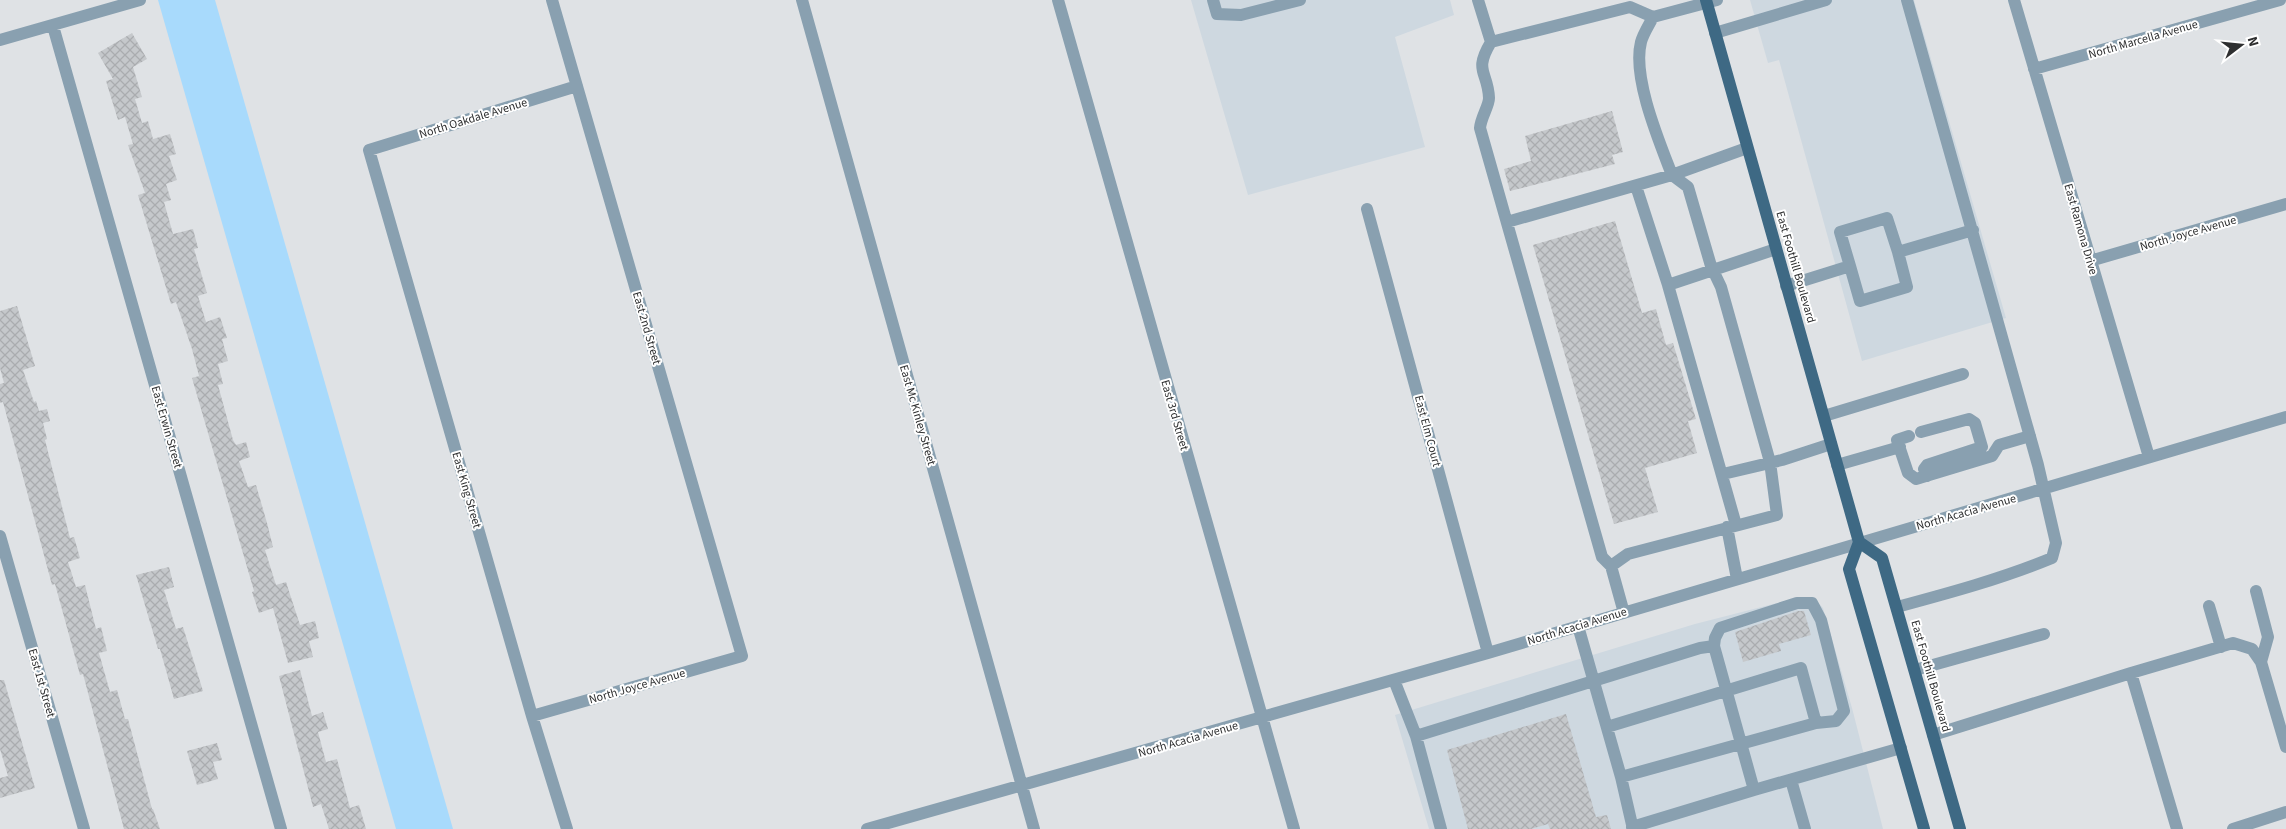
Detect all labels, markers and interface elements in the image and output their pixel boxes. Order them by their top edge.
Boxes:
street label: North Marcella Avenue [2086,16,2200,63]
north arrow [2216,20,2266,70]
text: N [2242,34,2263,49]
street label: North Oakdale Avenue [417,94,529,143]
street label: East Ramona Drive [2059,182,2102,277]
street label: East Foothill Boulevard [1771,209,1820,325]
street label: North Joyce Avenue [2138,212,2238,255]
street label: East 2nd Street [628,290,665,367]
street label: East Mc Kinley Street [895,363,940,467]
street label: East 3rd Street [1156,378,1193,452]
street label: East Erwin Street [147,384,186,470]
street label: East Elm Court [1410,393,1445,469]
street label: East King Street [448,450,486,530]
street label: North Acacia Avenue [1914,490,2018,535]
street label: North Acacia Avenue [1525,603,1629,650]
street label: East Foothill Boulevard [1906,618,1955,734]
street label: East 1st Street [24,647,59,720]
street label: North Joyce Avenue [587,665,687,708]
street label: North Acacia Avenue [1136,717,1240,762]

